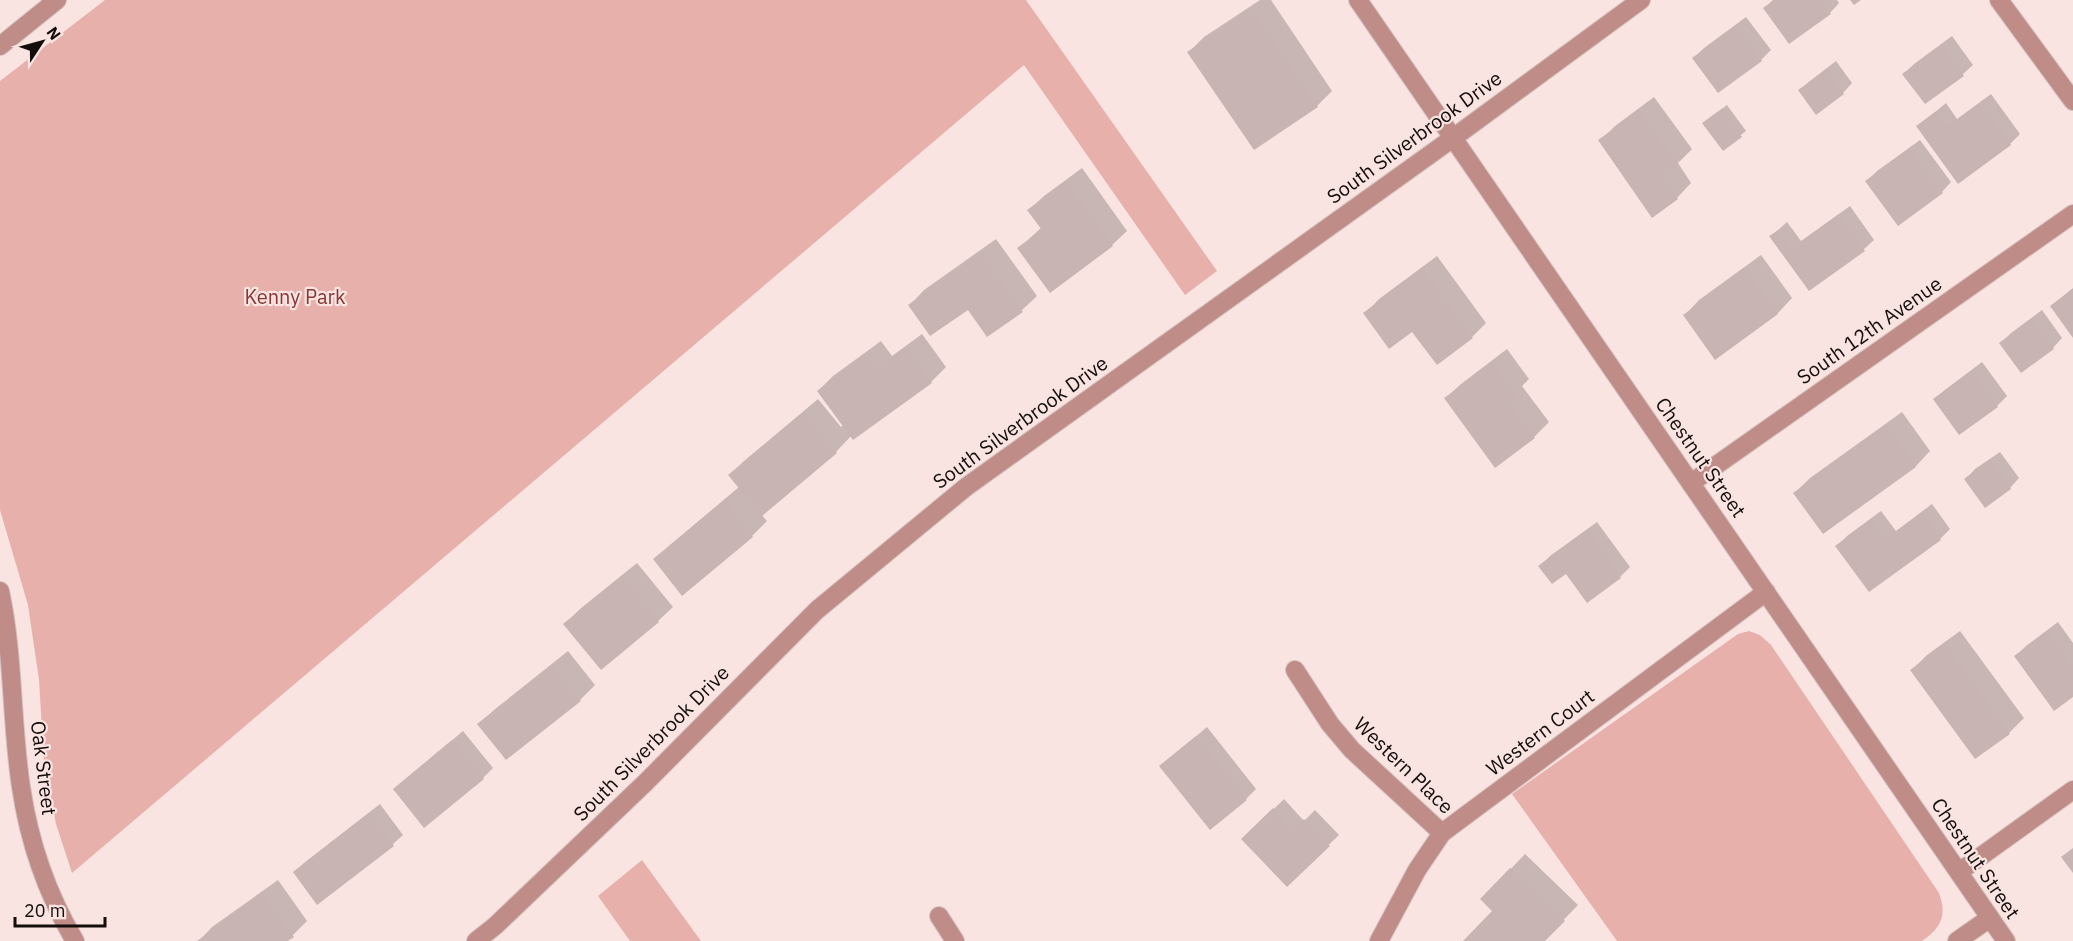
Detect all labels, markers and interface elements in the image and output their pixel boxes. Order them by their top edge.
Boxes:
north arrow [12,12,72,72]
text: N [43,23,66,44]
street label: South Silverbrook Drive [1321,64,1507,210]
street label: South 12th Avenue [1791,270,1947,390]
park label: Kenny Park [245,283,346,310]
street label: South Silverbrook Drive [927,349,1113,495]
street label: Chestnut Street [1650,392,1752,522]
street label: South Silverbrook Drive [567,659,735,827]
street label: Western Court [1480,682,1600,782]
street label: Western Place [1348,711,1460,819]
street label: Oak Street [25,719,63,817]
street label: Chestnut Street [1925,792,2027,924]
scale bar [15,890,105,928]
text: 20 m [24,899,66,922]

